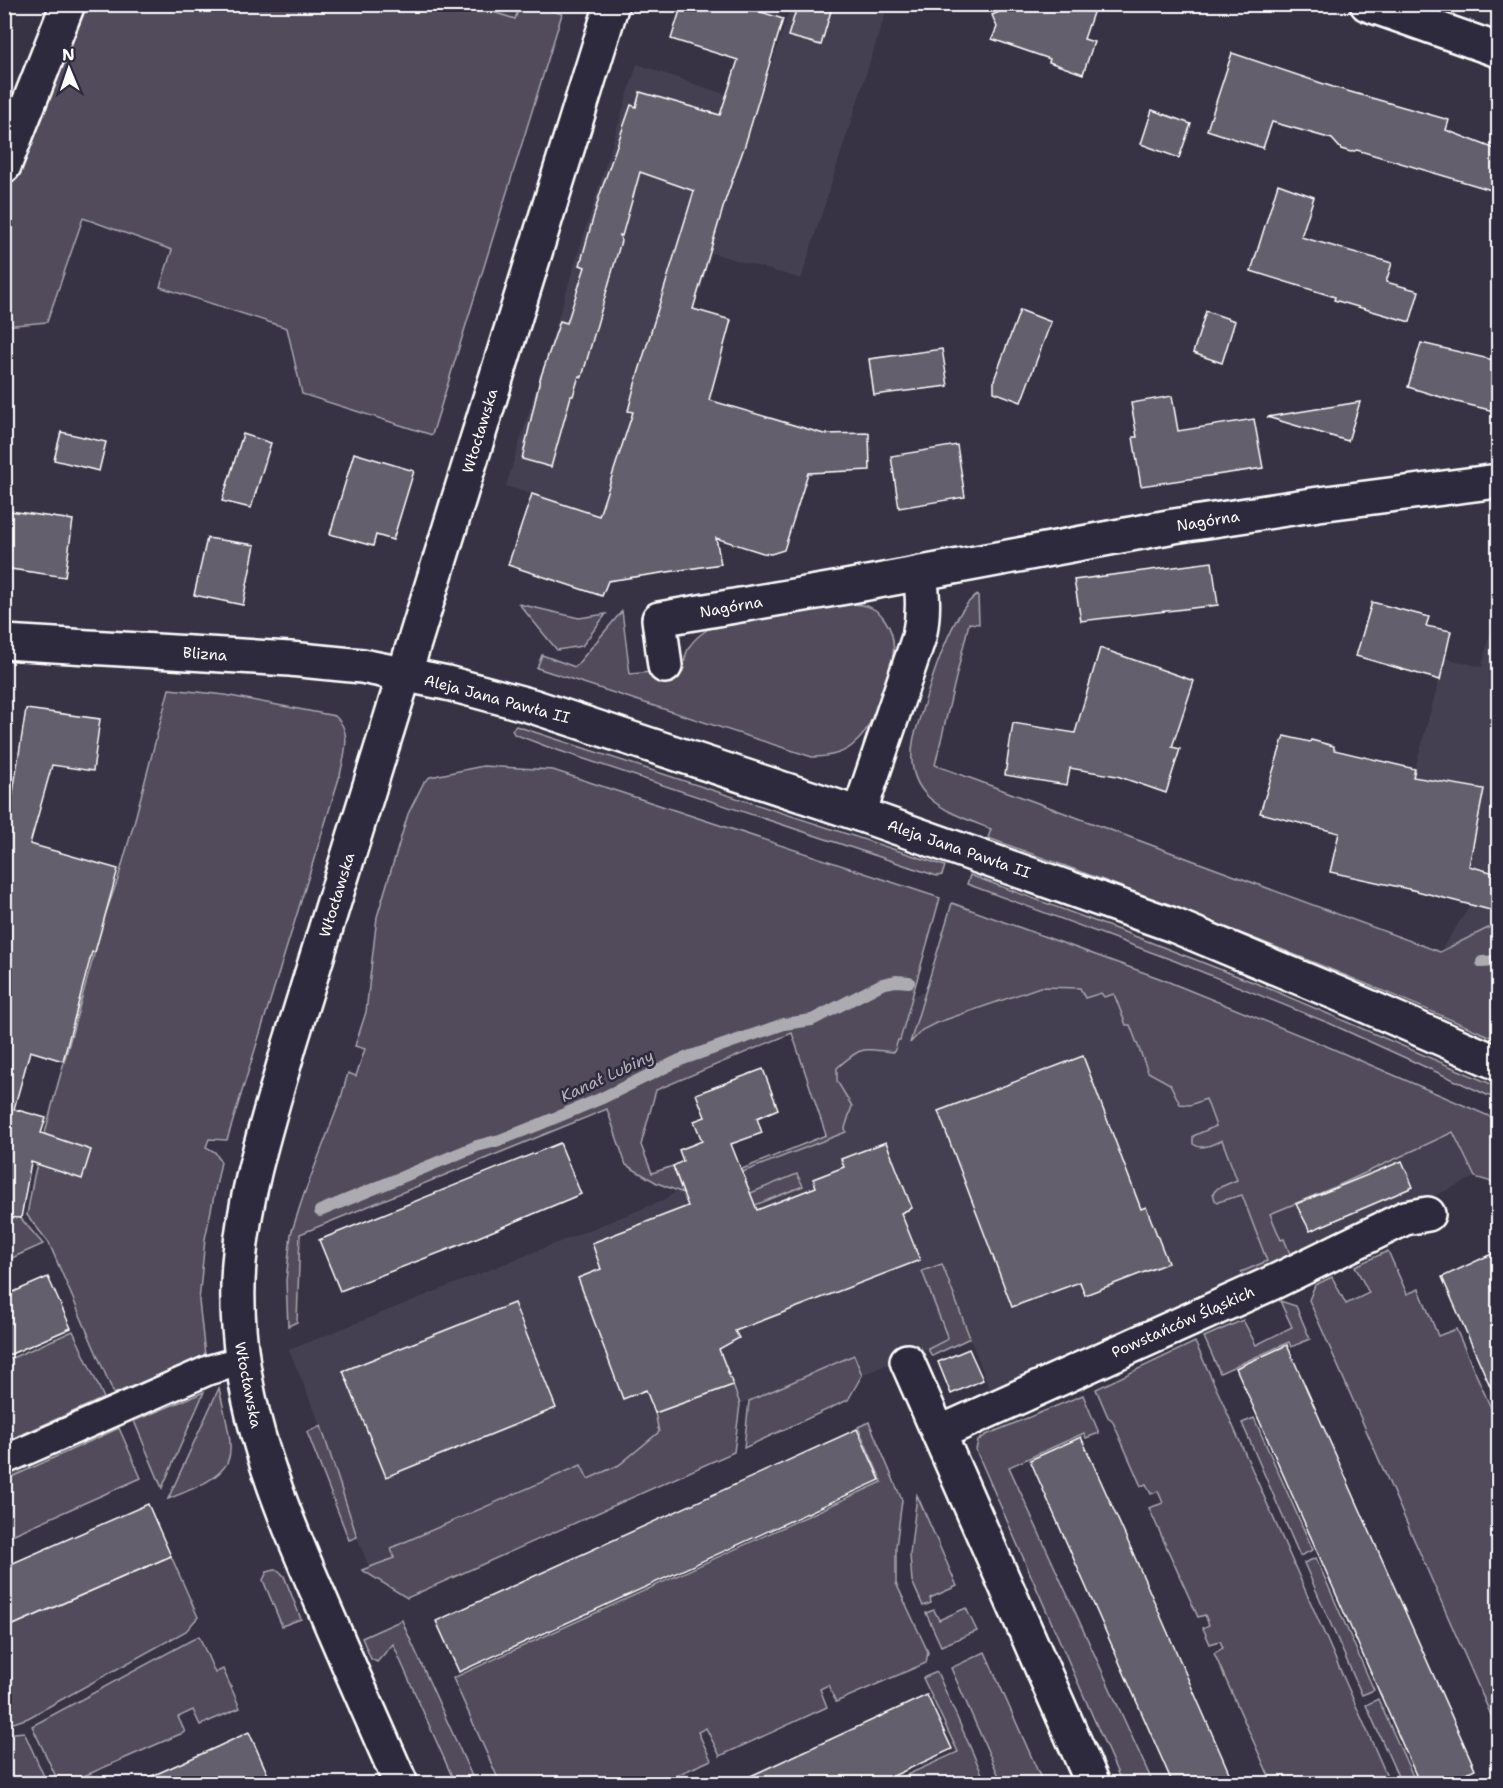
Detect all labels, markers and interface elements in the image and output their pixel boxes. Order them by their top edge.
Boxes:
north arrow [39,39,99,99]
text: N [62,44,75,65]
street label: Włocławska [458,386,503,476]
street label: Nagórna [1175,506,1242,536]
street label: Nagórna [698,592,765,622]
street label: Blizna [182,642,229,666]
street label: Aleja Jana Pawła II [422,670,572,728]
street label: Aleja Jana Pawła II [885,815,1033,883]
street label: Włocławska [315,850,360,940]
water label: Kanał Lubiny [557,1045,657,1107]
street label: Powstańców Śląskich [1108,1281,1258,1363]
street label: Włocławska [230,1340,266,1431]

